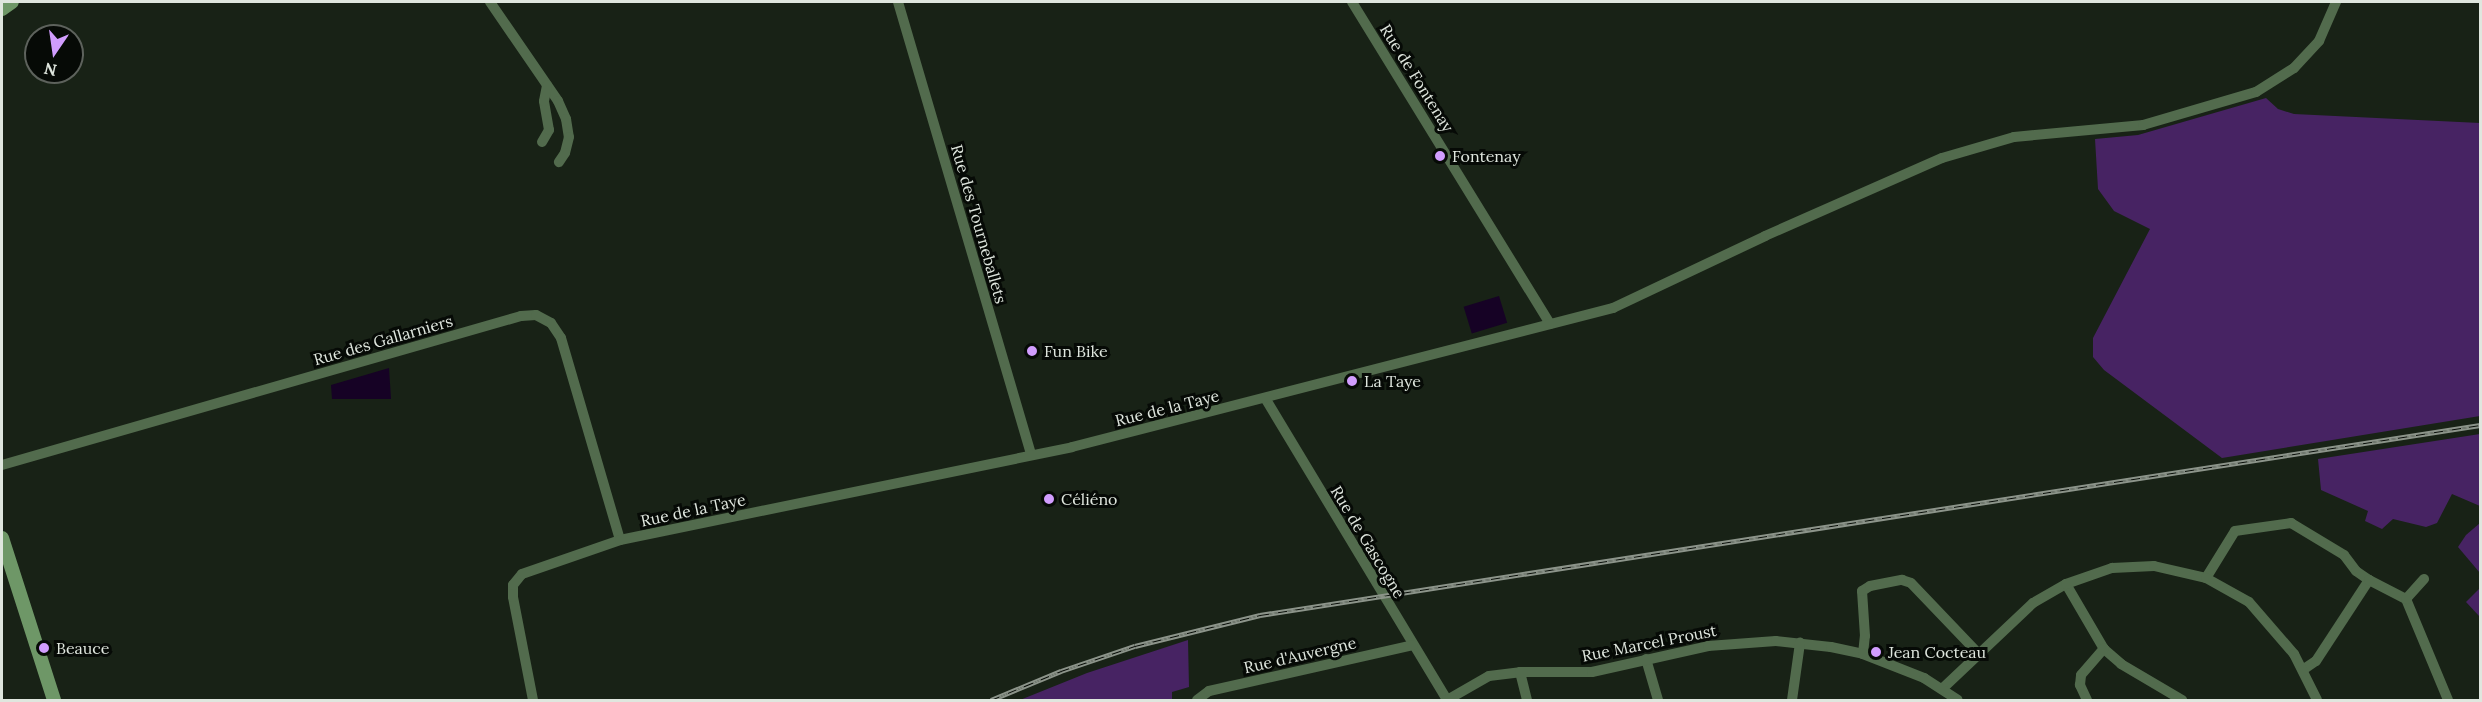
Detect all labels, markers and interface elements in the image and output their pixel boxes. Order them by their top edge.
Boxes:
street label: Rue de Fontenay [1376,21,1458,135]
north arrow [24,24,84,84]
text: N [42,58,59,81]
street label: Rue des Tourneballets [947,142,1011,306]
place label: Fontenay [1452,146,1521,166]
marker: Fontenay [1433,149,1447,163]
street label: Rue des Gallarniers [311,311,455,369]
place label: Fun Bike [1044,341,1108,361]
marker: Fun Bike [1025,344,1039,358]
place label: La Taye [1364,371,1421,391]
marker: La Taye [1345,374,1359,388]
street label: Rue de la Taye [1113,386,1221,430]
street label: Rue de Gascogne [1327,482,1409,602]
place label: Céliéno [1061,489,1117,509]
street label: Rue de la Taye [639,490,747,530]
marker: Céliéno [1042,492,1056,506]
street label: Rue Marcel Proust [1580,621,1718,665]
street label: Rue d'Auvergne [1242,633,1358,677]
place label: Beauce [56,638,109,658]
marker: Beauce [37,641,51,655]
place label: Jean Cocteau [1888,642,1986,662]
marker: Jean Cocteau [1869,645,1883,659]

